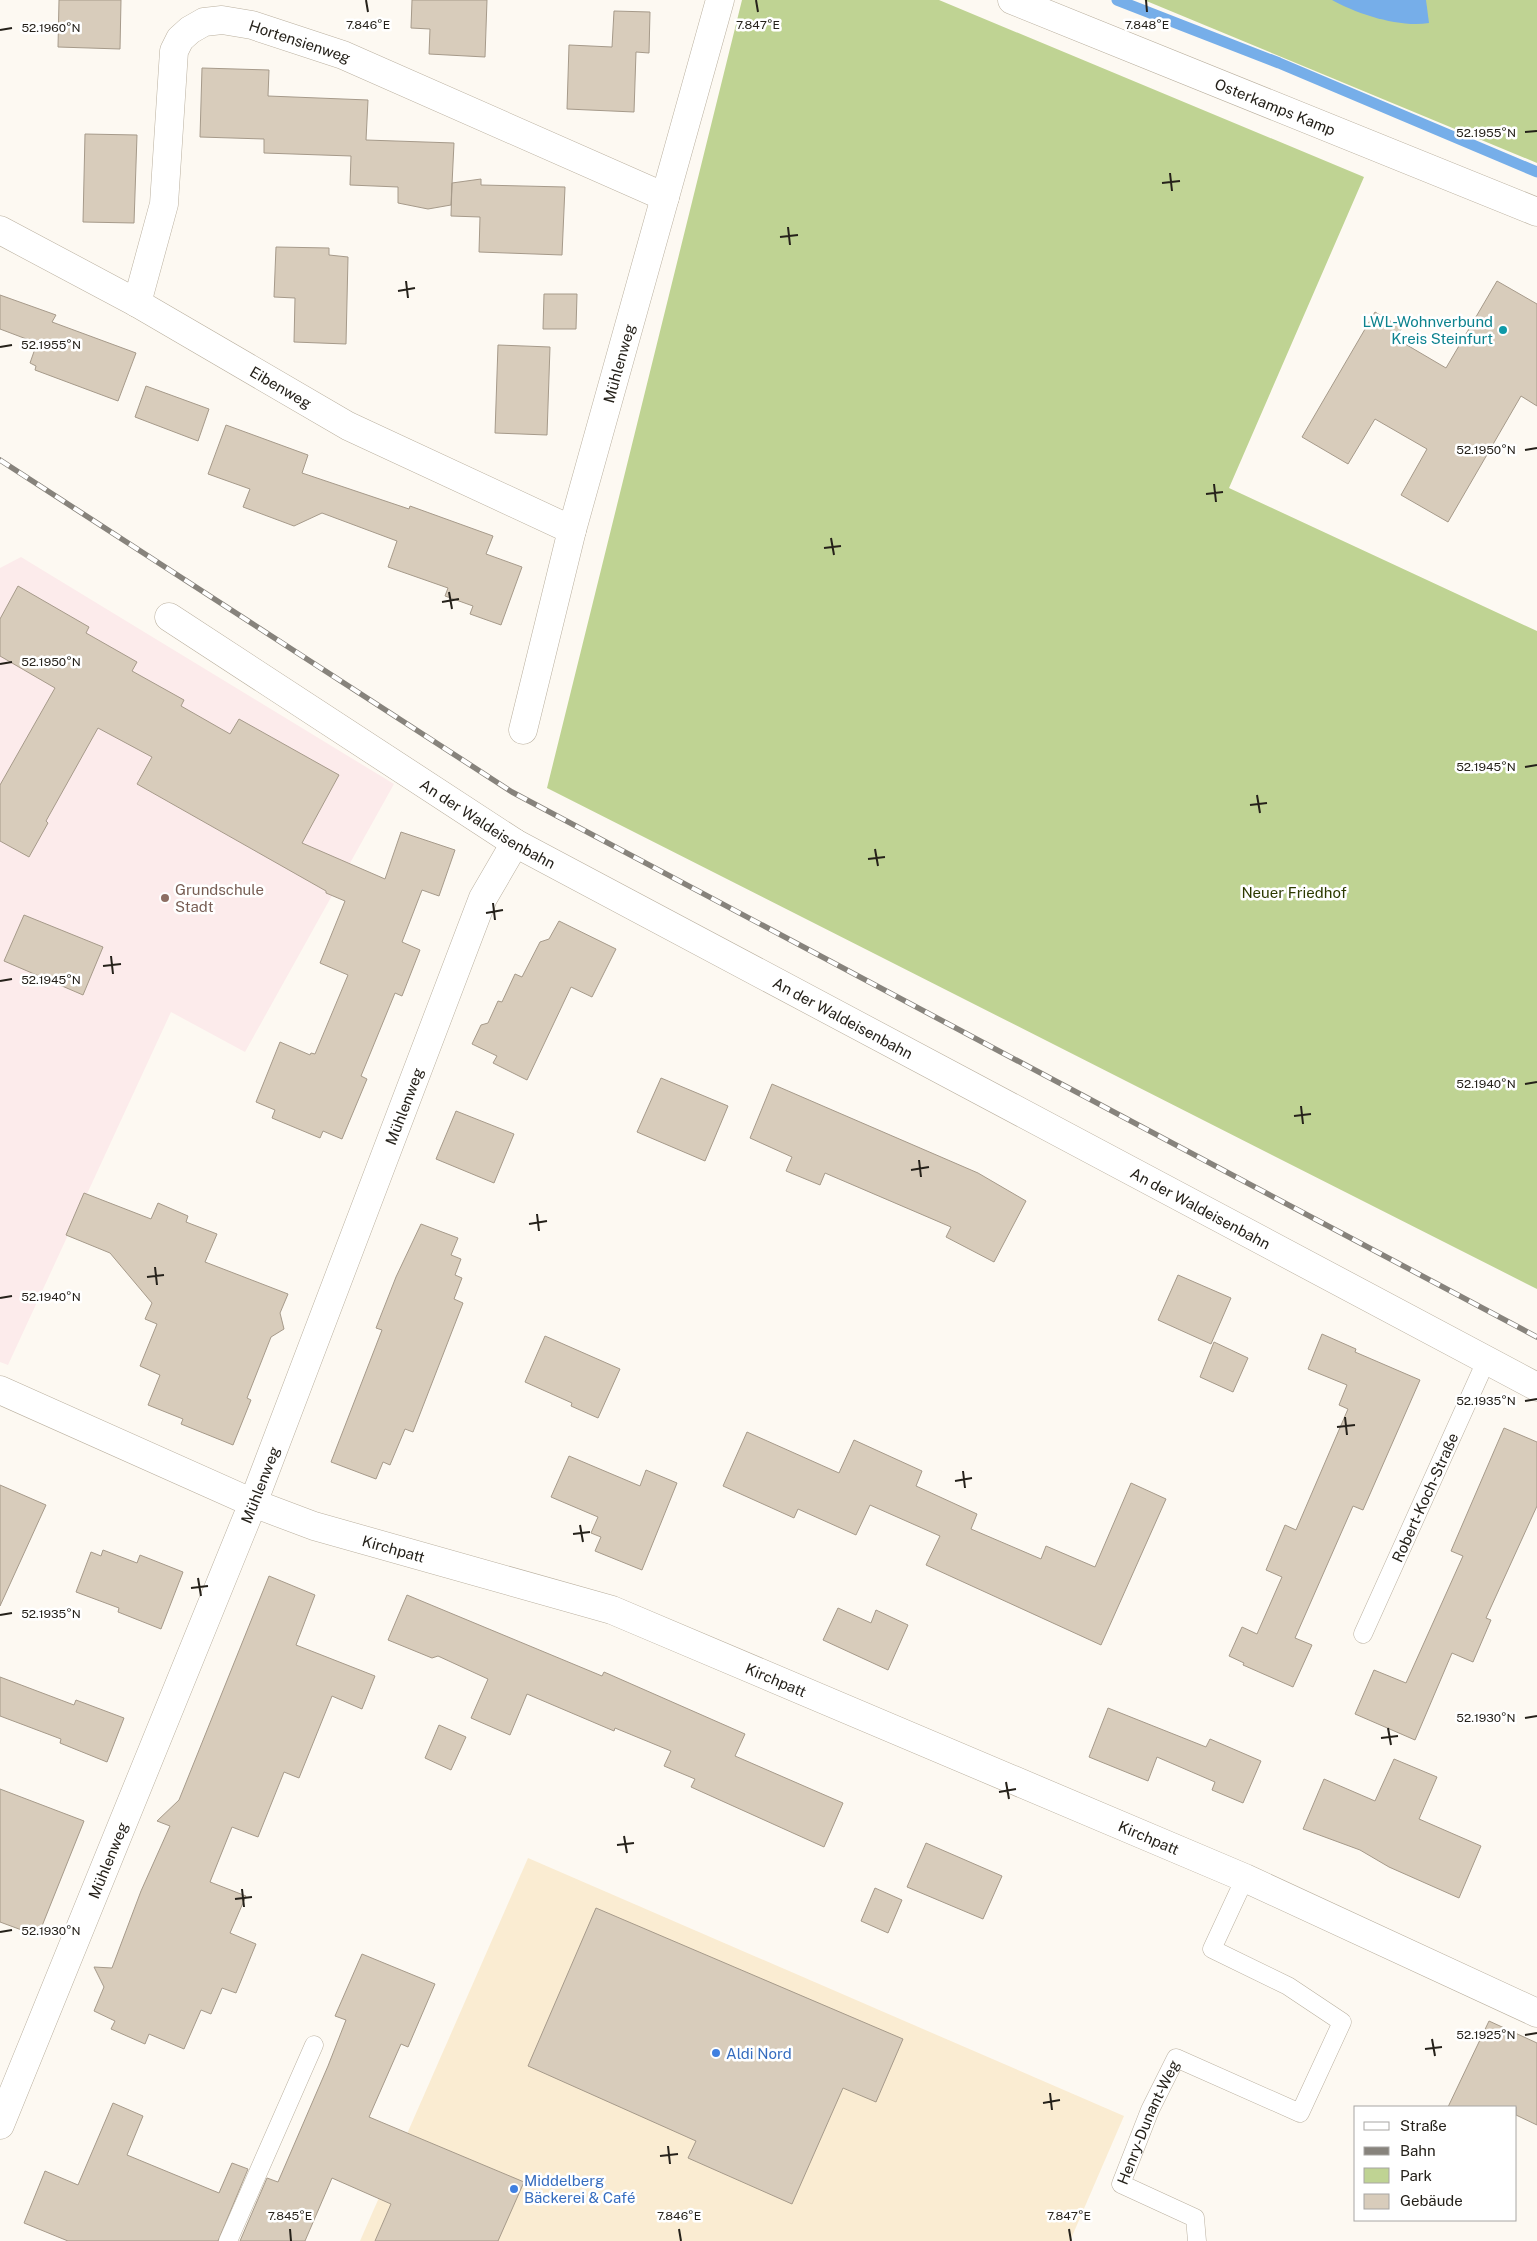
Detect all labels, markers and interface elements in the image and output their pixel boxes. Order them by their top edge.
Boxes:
street label: Hortensienweg [247,16,353,66]
text: 7.846°E [346,18,390,32]
text: 7.847°E [736,18,780,32]
text: 7.848°E [1125,18,1169,32]
text: 52.1960°N [21,21,81,35]
street label: Osterkamps Kamp [1213,74,1338,138]
text: 52.1955°N [1456,126,1516,140]
place label: LWL-Wohnverbund Kreis Steinfurt [1362,313,1493,347]
street label: Mühlenweg [599,322,638,405]
marker: LWL-Wohnverbund Kreis Steinfurt [1497,324,1509,336]
text: 52.1955°N [21,338,81,352]
street label: Eibenweg [247,362,315,411]
text: 52.1950°N [1456,443,1516,457]
text: 52.1950°N [21,655,81,669]
text: 52.1945°N [1456,760,1516,774]
street label: An der Waldeisenbahn [417,775,558,872]
place label: Grundschule Stadt [175,881,264,915]
park label: Neuer Friedhof [1241,884,1347,901]
marker: Grundschule Stadt [159,892,171,904]
text: 52.1945°N [21,973,81,987]
street label: An der Waldeisenbahn [770,974,916,1062]
street label: Mühlenweg [381,1065,426,1147]
text: 52.1940°N [1456,1077,1516,1091]
street label: An der Waldeisenbahn [1128,1164,1273,1252]
text: 52.1940°N [21,1290,81,1304]
text: 52.1935°N [1456,1394,1516,1408]
street label: Robert-Koch-Straße [1388,1430,1461,1564]
street label: Mühlenweg [237,1444,282,1526]
street label: Kirchpatt [360,1532,427,1565]
text: 52.1935°N [21,1607,81,1621]
street label: Kirchpatt [743,1659,809,1700]
text: 52.1930°N [1456,1711,1516,1725]
street label: Kirchpatt [1116,1817,1182,1858]
street label: Mühlenweg [85,1819,131,1901]
text: 52.1930°N [21,1924,81,1938]
text: 52.1925°N [1456,2028,1516,2042]
place label: Aldi Nord [726,2045,792,2062]
marker: Aldi Nord [710,2047,722,2059]
street label: Henry-Dunant-Weg [1113,2057,1182,2187]
legend [1354,2106,1517,2221]
text: Straße [1400,2117,1447,2134]
text: Bahn [1400,2142,1436,2159]
text: Park [1400,2167,1432,2184]
place label: Middelberg Bäckerei & Café [524,2172,635,2206]
marker: Middelberg Bäckerei & Café [508,2183,520,2195]
text: Gebäude [1400,2192,1463,2209]
text: 7.845°E [268,2209,312,2223]
text: 7.846°E [657,2209,701,2223]
text: 7.847°E [1047,2209,1091,2223]

